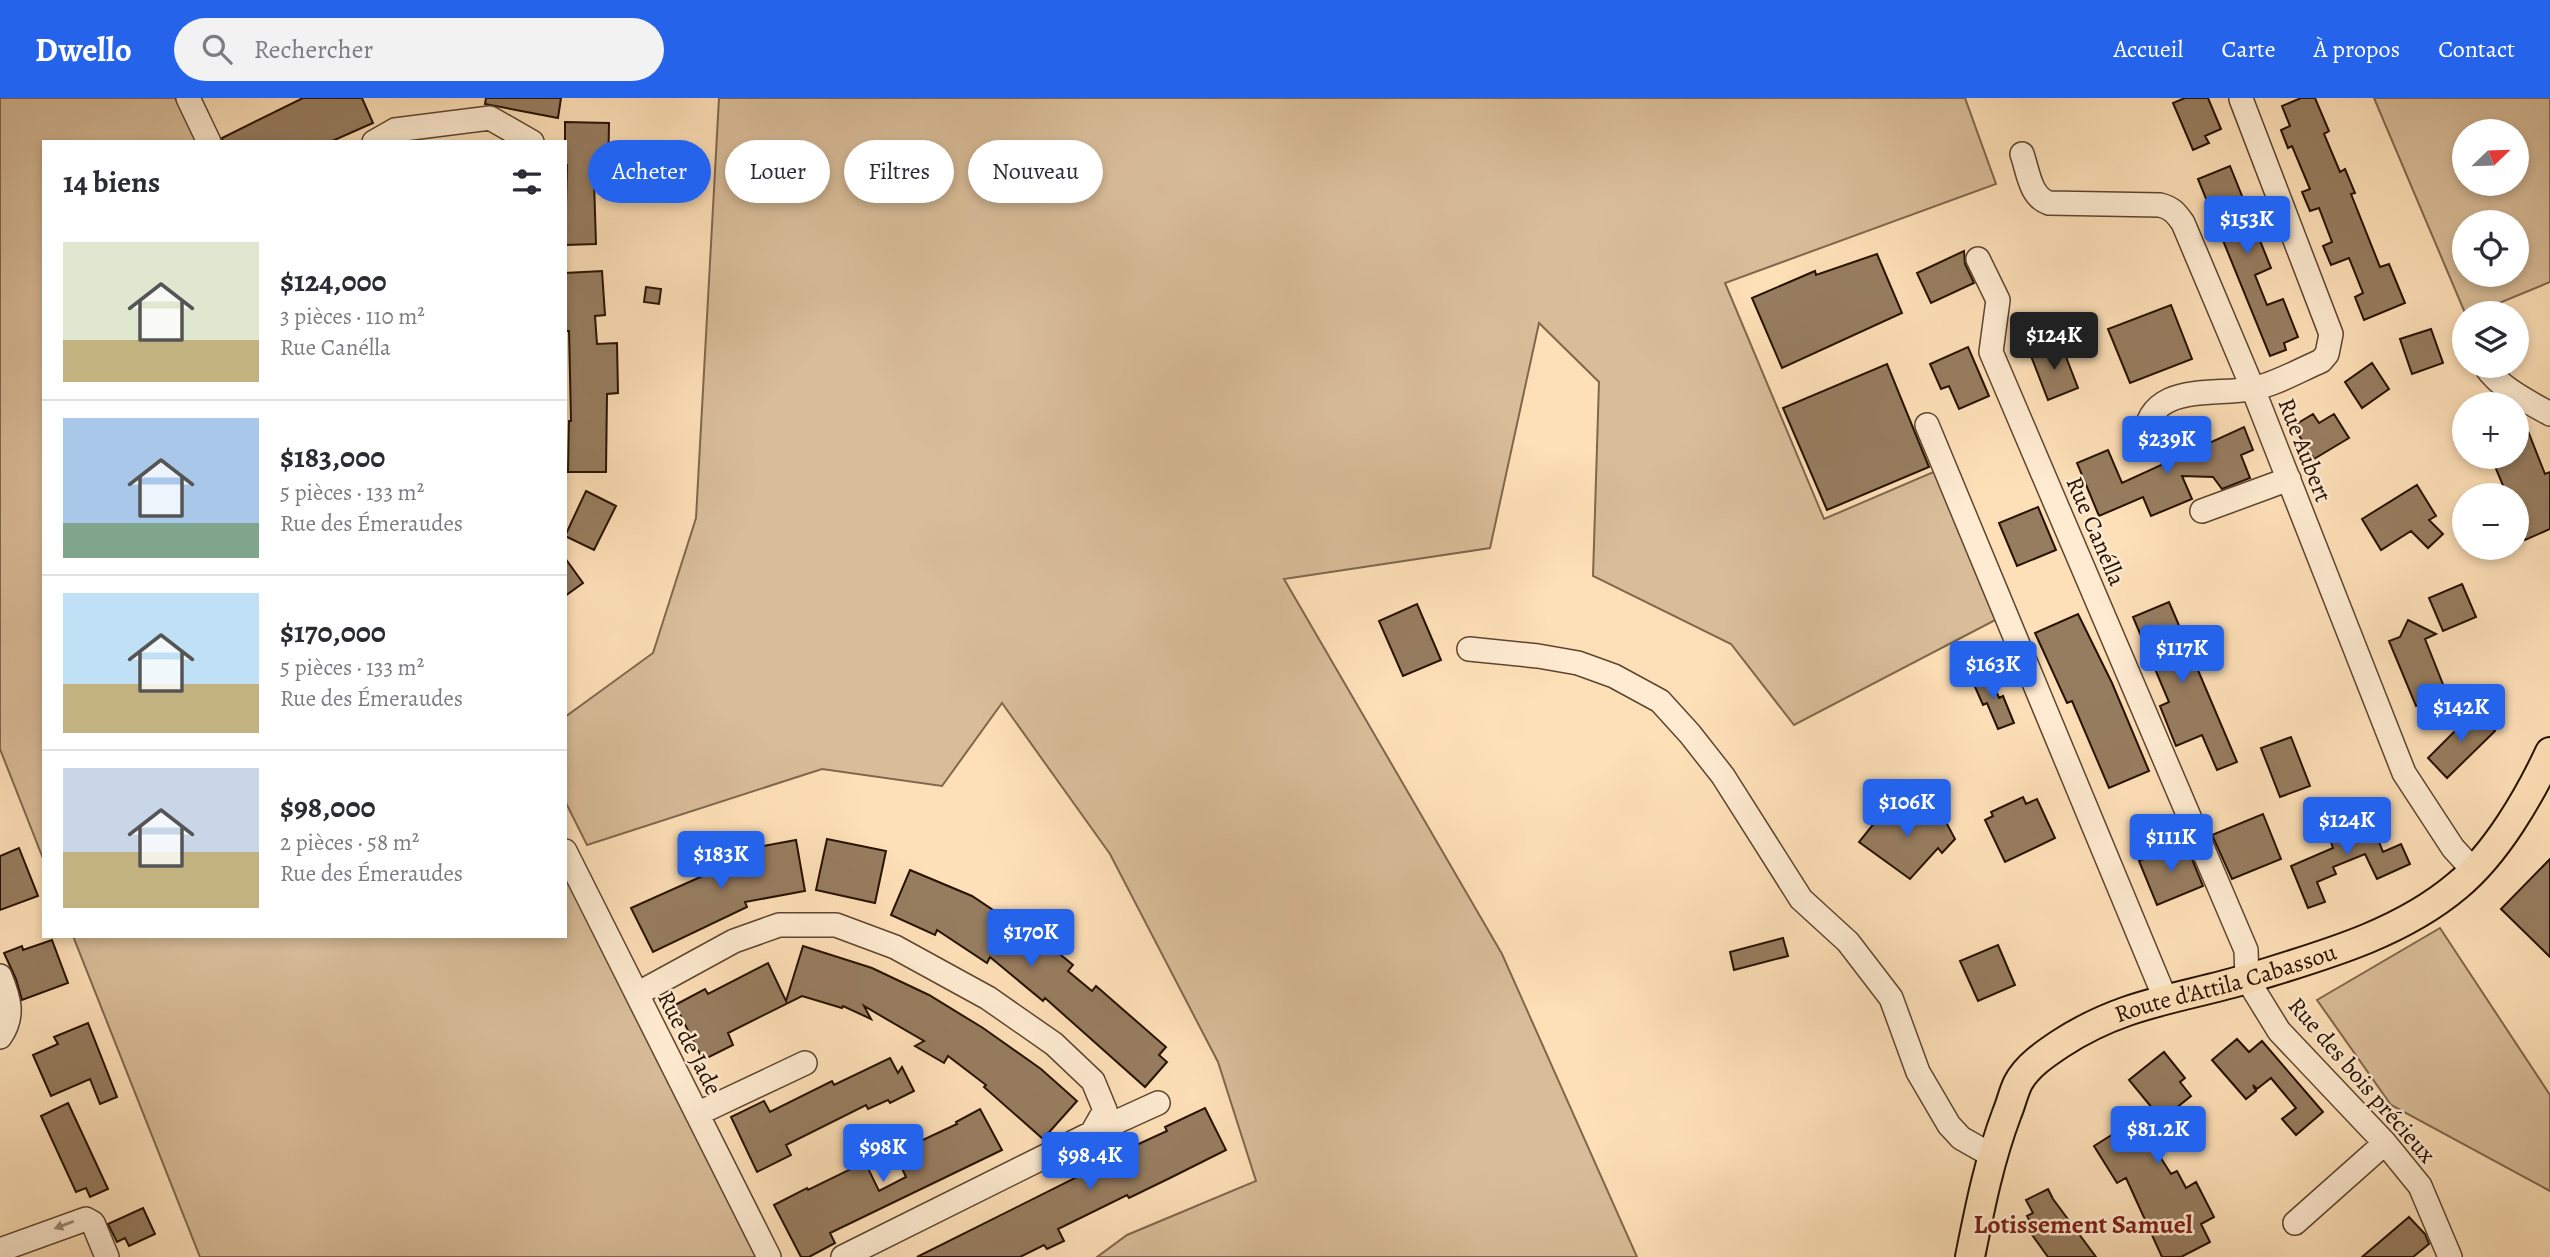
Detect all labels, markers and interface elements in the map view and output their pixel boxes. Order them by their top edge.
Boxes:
search box [174,18,664,81]
text: Dwello [35,27,132,72]
icon: search [198,30,236,68]
text: Rechercher [254,32,373,67]
text: Accueil [2113,33,2183,65]
text: Carte [2221,33,2276,65]
text: À propos [2314,33,2400,65]
text: Contact [2438,33,2515,65]
north arrow [2452,119,2529,196]
map controls [2452,119,2529,560]
chip: Acheter [588,140,711,203]
chip: Louer [725,140,830,203]
chip: Filtres [844,140,954,203]
chip: Nouveau [968,140,1103,203]
text: 14 biens [63,162,160,202]
icon: filters [508,163,546,201]
pin: $153K [2198,197,2296,256]
text: $153K [2220,203,2274,234]
button: locate [2452,210,2529,287]
text: $124,000 [280,261,387,301]
icon: home [119,270,203,354]
text: 3 pièces · 110 m² [280,301,425,332]
button: layers [2452,301,2529,378]
pin: $124K [2005,313,2103,372]
text: $124K [2026,319,2082,350]
text: Rue Canélla [280,332,391,363]
button: + [2452,392,2529,469]
street label: Rue Aubert [2271,393,2339,507]
pin: $239K [2118,416,2216,476]
text: $239K [2138,423,2196,454]
text: $183,000 [280,437,385,477]
icon: home [119,446,203,530]
street label: Rue Canélla [2059,472,2134,591]
text: 5 pièces · 133 m² [280,477,424,508]
button: − [2452,483,2529,560]
text: Rue des Émeraudes [280,508,463,539]
text: $170,000 [280,612,386,652]
icon: home [119,621,203,705]
pin: $117K [2133,626,2231,685]
text: $117K [2156,632,2208,663]
pin: $163K [1944,642,2042,701]
text: $163K [1966,648,2020,679]
text: 5 pièces · 133 m² [280,652,424,683]
text: Rue des Émeraudes [280,683,463,714]
pin: $142K [2412,684,2510,744]
text: $142K [2433,691,2489,722]
pin: $106K [1858,780,1956,839]
text: $106K [1879,786,1935,817]
text: $98,000 [280,787,376,827]
icon: home [119,796,203,880]
pin: $124K [2298,798,2396,857]
text: $124K [2319,804,2375,835]
pin: $111K [2122,814,2220,874]
text: $111K [2146,821,2196,852]
text: 2 pièces · 58 m² [280,827,419,858]
pin: $183K [672,832,770,891]
text: $183K [694,838,749,869]
text: Rue des Émeraudes [280,858,463,889]
pin: $170K [982,910,1080,969]
text: $170K [1003,916,1059,947]
street label: Route d'Attila Cabassou [2110,936,2341,1030]
street label: Rue de Jade [650,985,730,1101]
street label: Rue des bois précieux [2281,990,2443,1170]
pin: $81.2K [2101,1107,2215,1166]
text: $81.2K [2127,1113,2189,1144]
pin: $98K [842,1124,924,1184]
text: $98K [859,1131,907,1162]
pin: $98.4K [1033,1132,1147,1192]
text: $98.4K [1058,1139,1122,1170]
district label: Lotissement Samuel [1973,1207,2193,1242]
one-way arrow [53,1220,74,1231]

